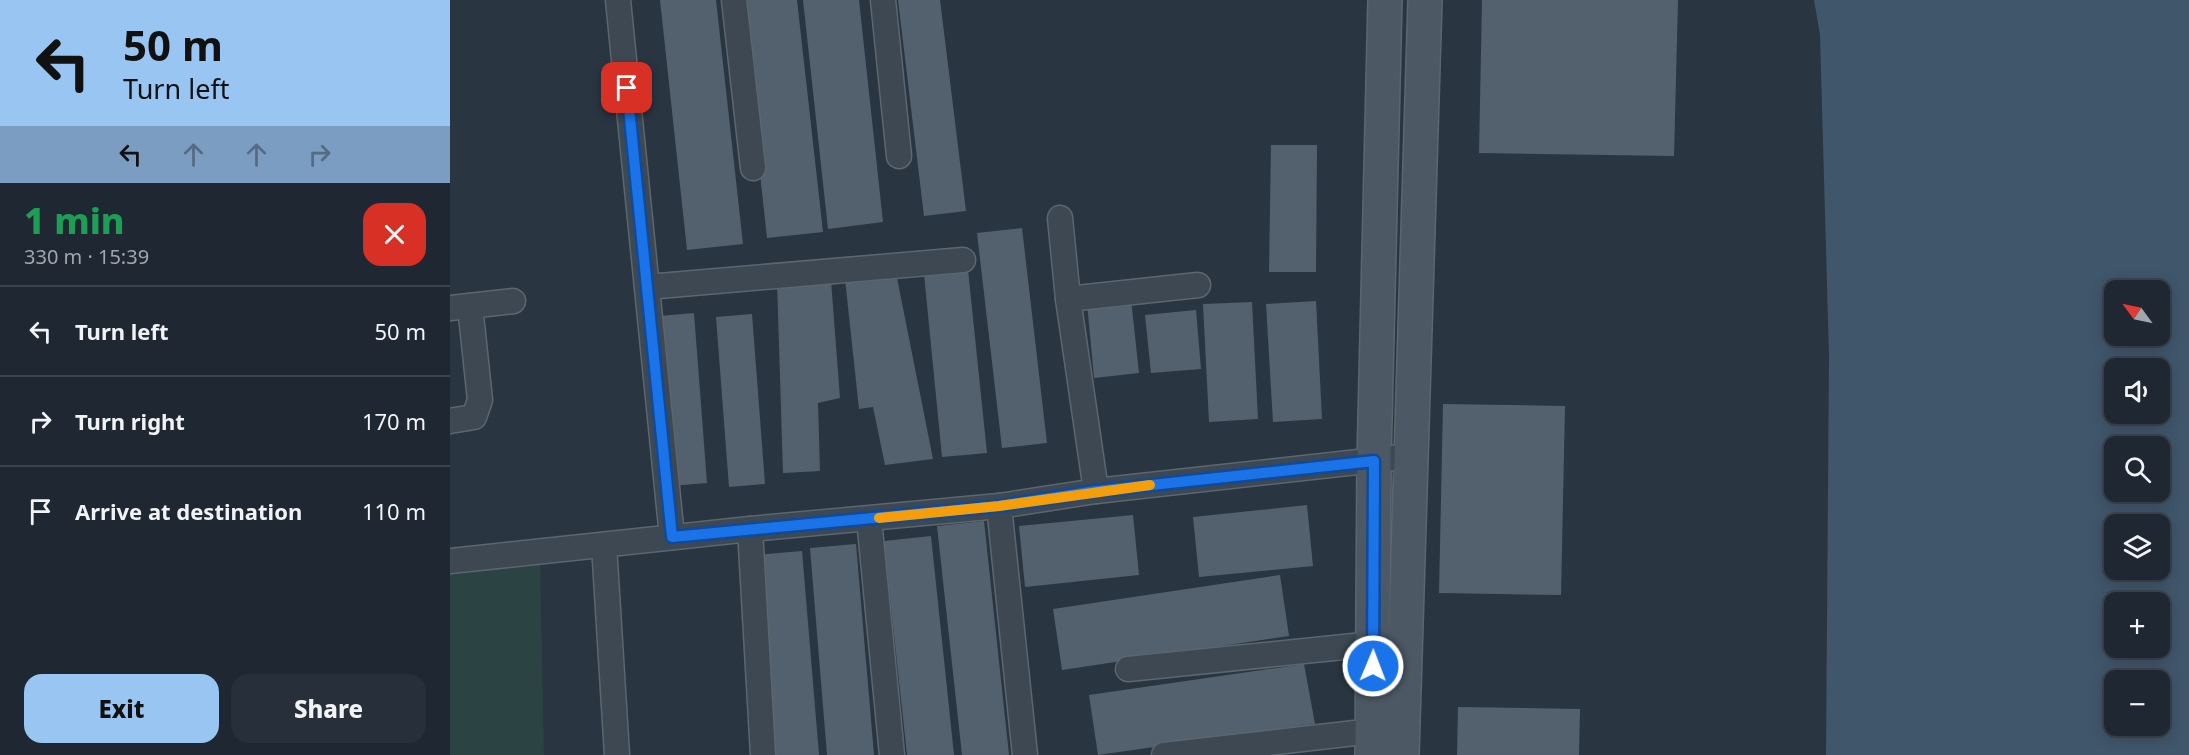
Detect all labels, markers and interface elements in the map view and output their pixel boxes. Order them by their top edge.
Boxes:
text: 50 m [123,16,223,73]
icon: left [24,24,102,102]
pin [601,62,652,113]
text: Turn left [123,70,229,107]
icon: arrive [610,71,643,104]
icon: left [114,138,147,171]
icon: ahead [177,138,210,171]
icon: ahead [240,138,273,171]
icon: right [303,138,336,171]
text: 1 min [24,196,125,245]
button: close [363,203,426,266]
text: 330 m · 15:39 [24,243,149,270]
north arrow [2104,280,2170,346]
map controls [2104,280,2170,736]
icon: left [24,315,57,348]
text: Turn left [75,316,169,346]
text: 50 m [375,316,426,346]
button: sound [2104,358,2170,424]
icon: right [24,405,57,438]
text: Turn right [75,406,185,436]
text: 170 m [362,406,426,436]
button: search [2104,436,2170,502]
icon: arrive [24,495,57,528]
text: Arrive at destination [75,496,302,526]
text: 110 m [362,496,426,526]
button: layers [2104,514,2170,580]
button: + [2104,592,2170,658]
position arrow [1341,634,1405,698]
button: − [2104,670,2170,736]
button: Exit [24,674,219,743]
button: Share [231,674,426,743]

